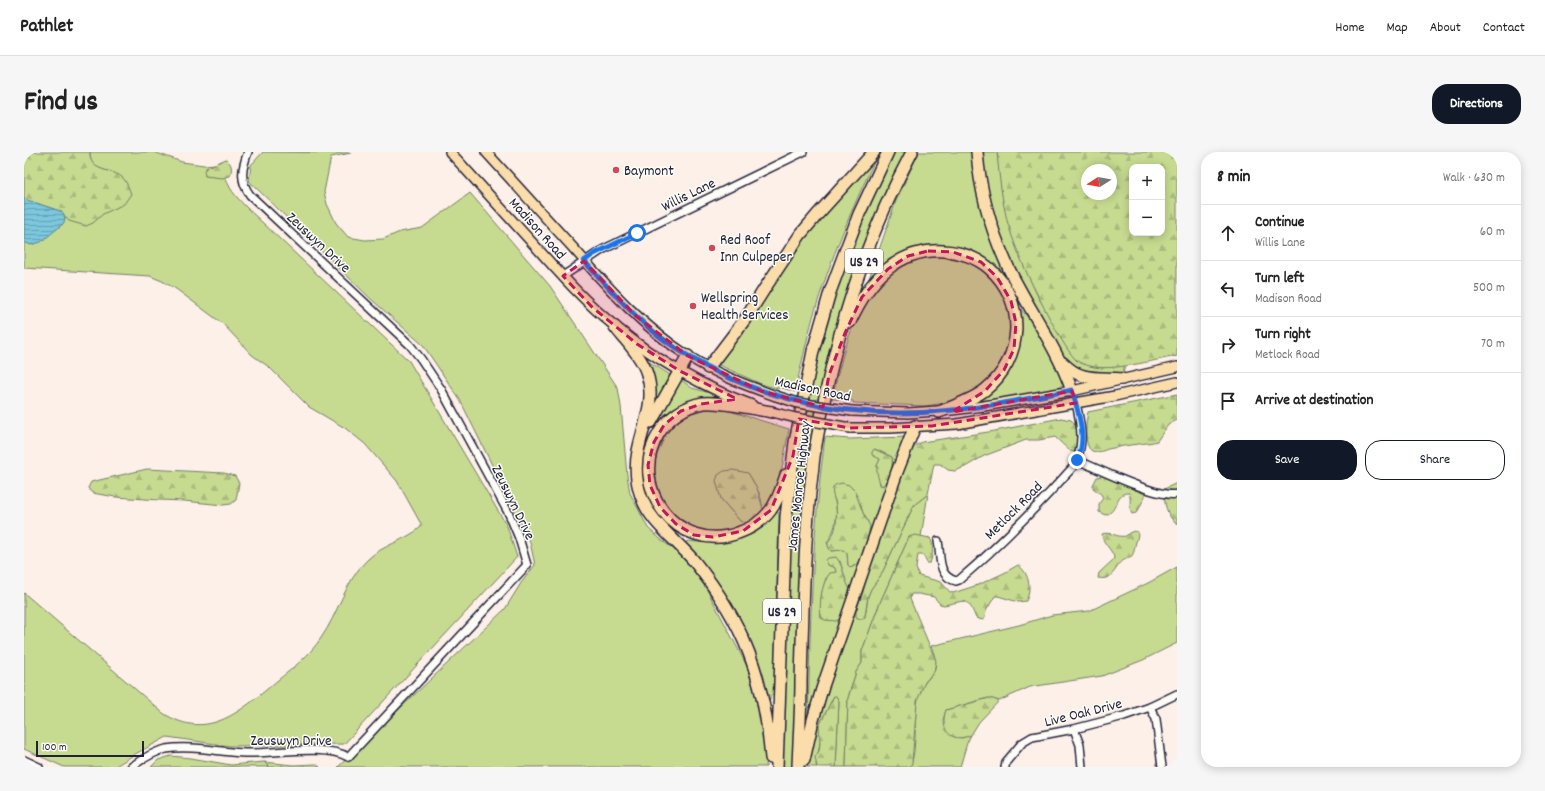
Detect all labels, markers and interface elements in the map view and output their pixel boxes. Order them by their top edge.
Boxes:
text: Pathlet [20,14,73,41]
text: Home [1335,18,1364,38]
text: Map [1386,18,1408,38]
text: About [1430,18,1461,38]
text: Contact [1483,18,1525,38]
text: Find us [24,84,98,124]
button: Directions [1432,84,1521,124]
place label: Baymont [624,161,674,183]
north arrow [1081,164,1117,200]
map controls [1129,164,1165,236]
button: + [1129,164,1165,200]
marker: Baymont [611,165,621,175]
text: 8 min [1217,166,1250,190]
text: Walk · 630 m [1443,169,1505,188]
street label: Willis Lane [658,173,720,218]
street label: Madison Road [503,193,570,265]
button: − [1129,200,1165,236]
street label: Zeuswyn Drive [281,208,355,279]
text: Continue [1255,212,1304,234]
icon: ahead [1217,222,1239,244]
text: 60 m [1480,223,1505,242]
route start [628,224,646,242]
place label: Red Roof Inn Culpeper [720,230,792,269]
text: Willis Lane [1255,234,1305,253]
marker: Red Roof Inn Culpeper [707,243,717,253]
road number: US 29 [845,249,883,273]
text: Turn left [1255,268,1304,290]
icon: left [1217,278,1239,300]
text: 500 m [1473,279,1505,298]
place label: Wellspring Health Services [701,288,788,327]
text: Madison Road [1255,290,1322,309]
marker: Wellspring Health Services [688,301,698,311]
text: Turn right [1255,324,1311,346]
icon: right [1217,334,1239,356]
text: 70 m [1481,335,1505,354]
text: Metlock Road [1255,346,1320,365]
street label: Madison Road [773,371,853,409]
icon: arrive [1217,390,1239,412]
text: Arrive at destination [1255,390,1373,412]
street label: James Monroe Highway [782,419,818,552]
button: Save [1217,440,1357,480]
button: Share [1365,440,1505,480]
route end [1068,451,1086,469]
street label: Zeuswyn Drive [485,462,540,544]
street label: Metlock Road [980,477,1049,546]
road number: US 29 [763,599,801,623]
street label: Live Oak Drive [1042,694,1125,734]
street label: Zeuswyn Drive [250,731,332,753]
scale bar [36,739,144,758]
text: 100 m [42,740,66,756]

